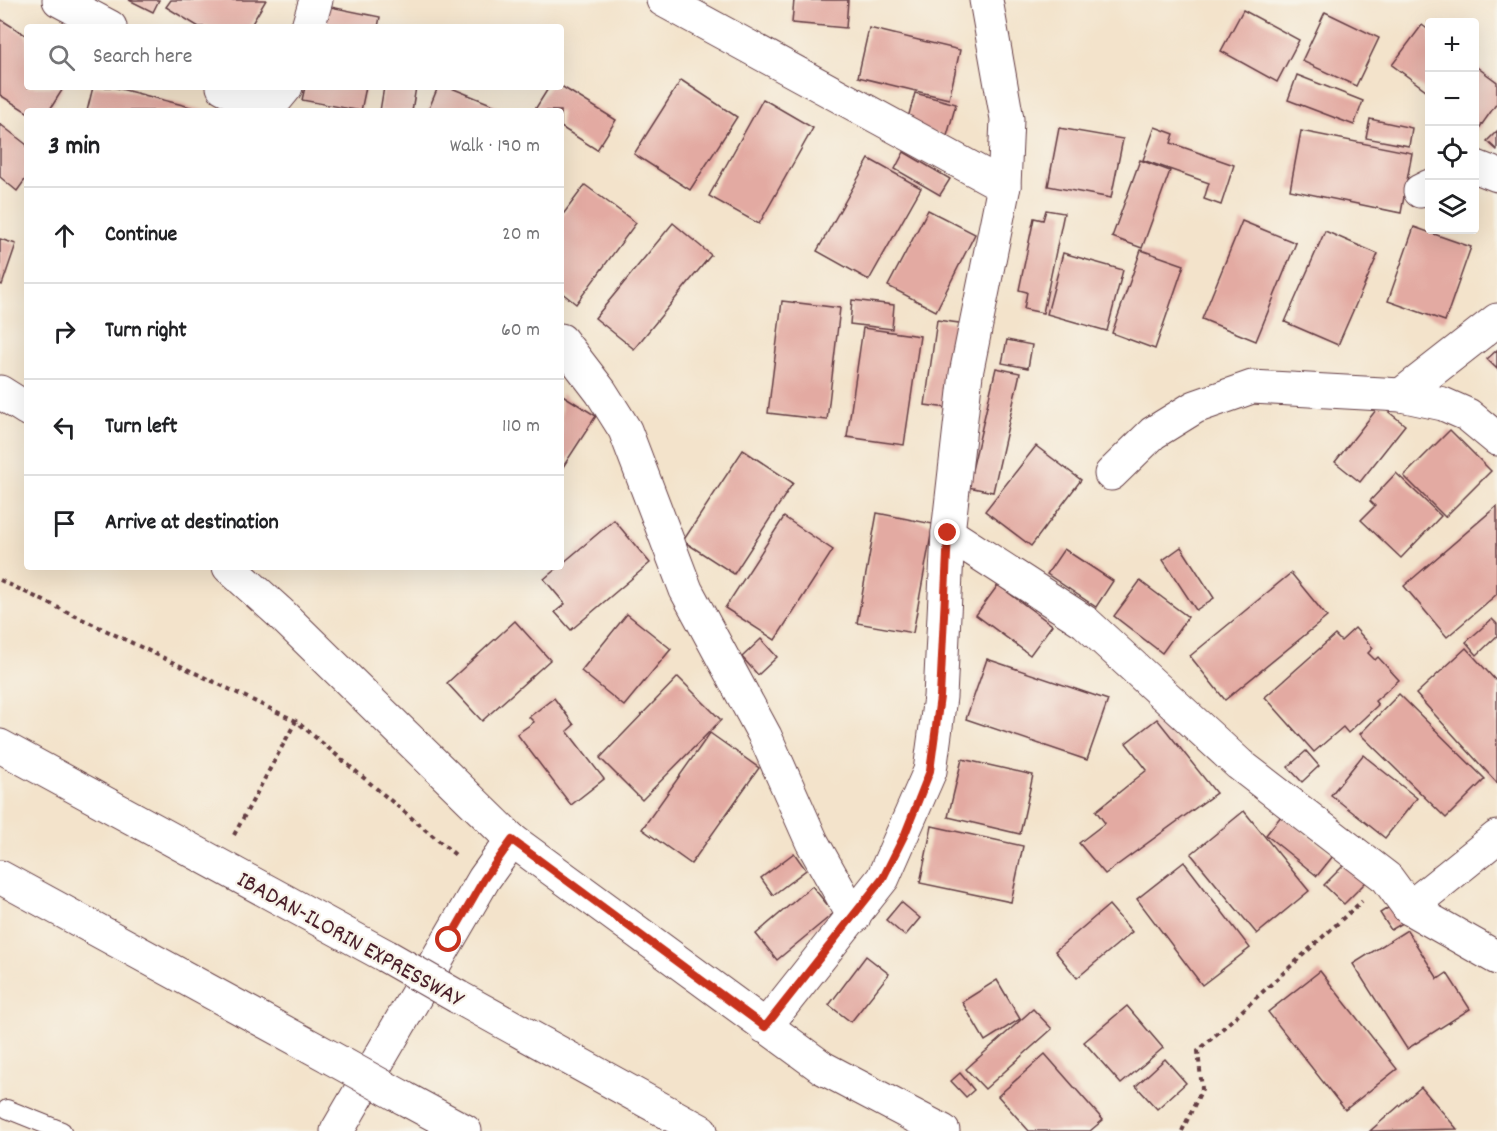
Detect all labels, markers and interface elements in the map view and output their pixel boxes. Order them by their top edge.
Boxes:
map controls [1425,18,1479,234]
button: + [1425,18,1479,72]
search box [24,24,564,90]
icon: search [45,41,78,74]
text: Search here [93,42,192,73]
button: − [1425,72,1479,126]
button: locate [1425,126,1479,180]
text: 3 min [48,129,100,166]
text: Walk · 190 m [450,133,540,161]
button: layers [1425,180,1479,234]
icon: ahead [48,219,81,252]
text: Continue [105,220,177,251]
text: 20 m [502,221,540,249]
icon: right [48,315,81,348]
text: Turn right [105,316,187,347]
text: 60 m [501,317,540,345]
icon: left [48,411,81,444]
text: Turn left [105,412,177,443]
text: 110 m [502,413,540,441]
icon: arrive [48,507,81,540]
text: Arrive at destination [105,508,279,539]
route end [934,519,960,545]
street label: IBADAN-ILORIN EXPRESSWAY [230,864,470,1018]
route start [435,926,461,952]

